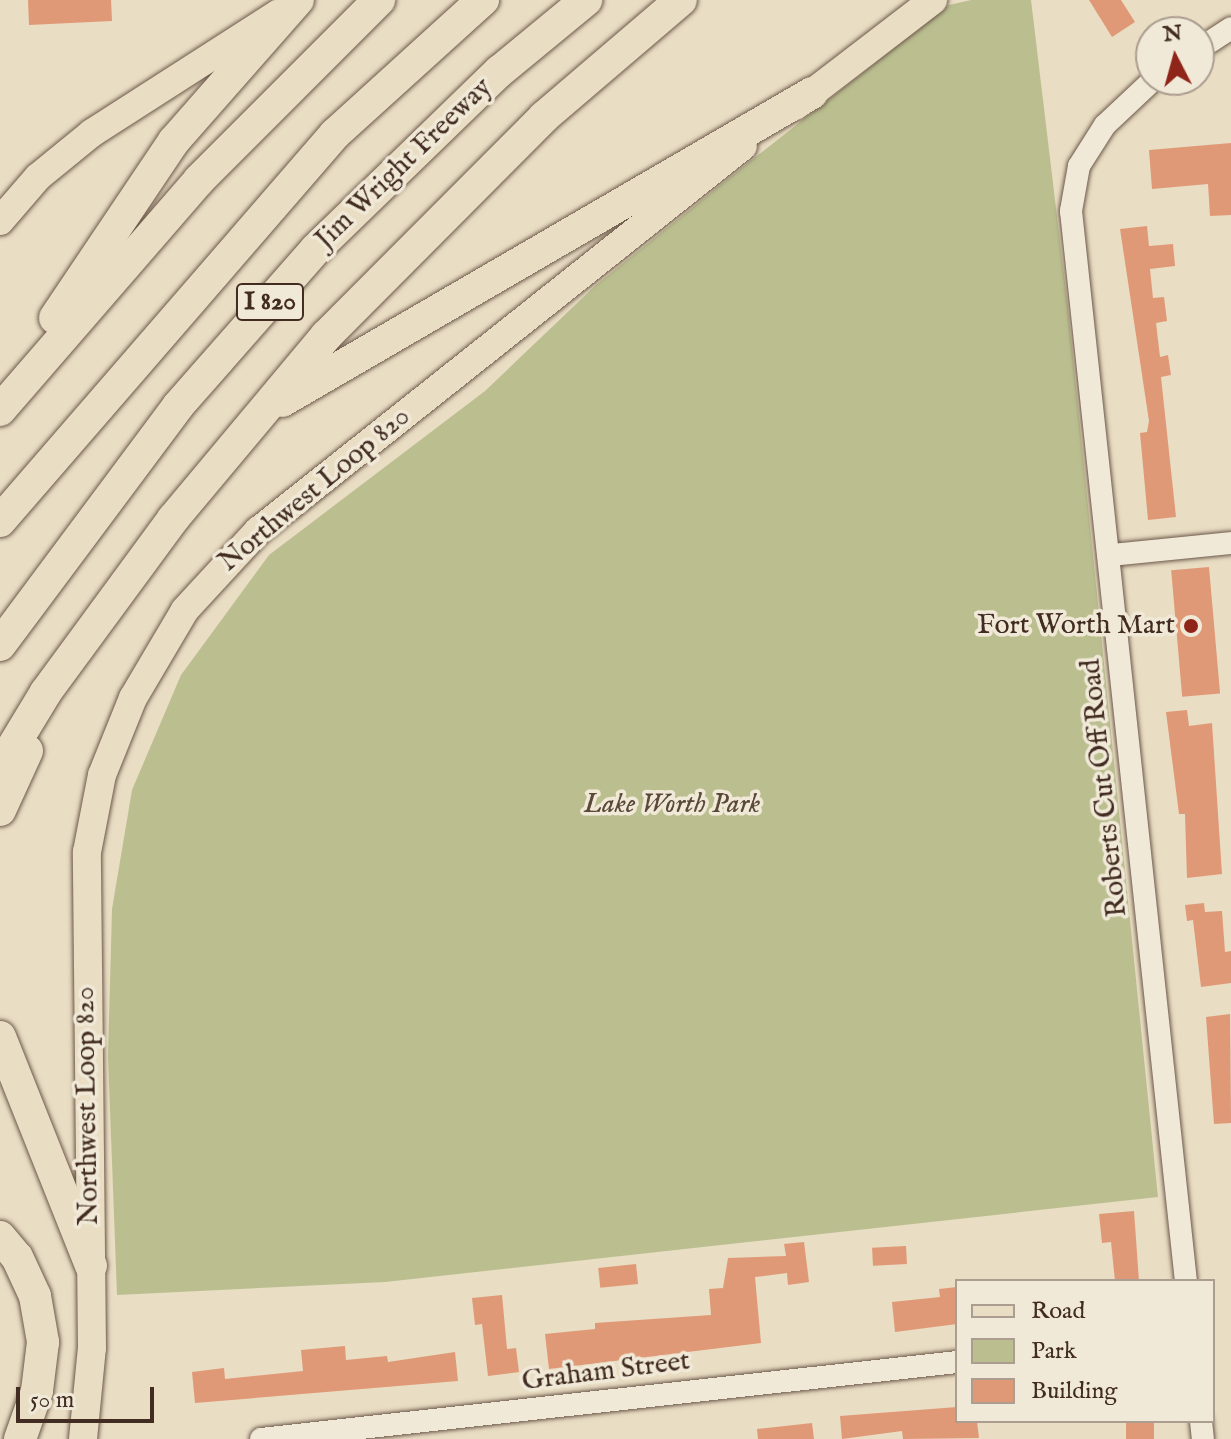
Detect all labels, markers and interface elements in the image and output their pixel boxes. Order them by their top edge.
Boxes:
north arrow [1135,16,1215,96]
text: N [1162,19,1184,49]
street label: Jim Wright Freeway [309,71,499,257]
road number: I 820 [234,280,306,324]
street label: Northwest Loop 820 [213,400,417,580]
place label: Fort Worth Mart [977,609,1175,643]
marker: Fort Worth Mart [1182,617,1200,635]
street label: Roberts Cut Off Road [1075,657,1135,919]
park label: Lake Worth Park [584,788,760,822]
street label: Northwest Loop 820 [69,986,107,1226]
legend [955,1279,1215,1423]
text: Road [1031,1296,1085,1327]
text: Park [1031,1336,1077,1367]
street label: Graham Street [520,1345,692,1399]
scale bar [20,1371,158,1421]
text: Building [1031,1376,1117,1407]
text: 50 m [30,1385,74,1416]

